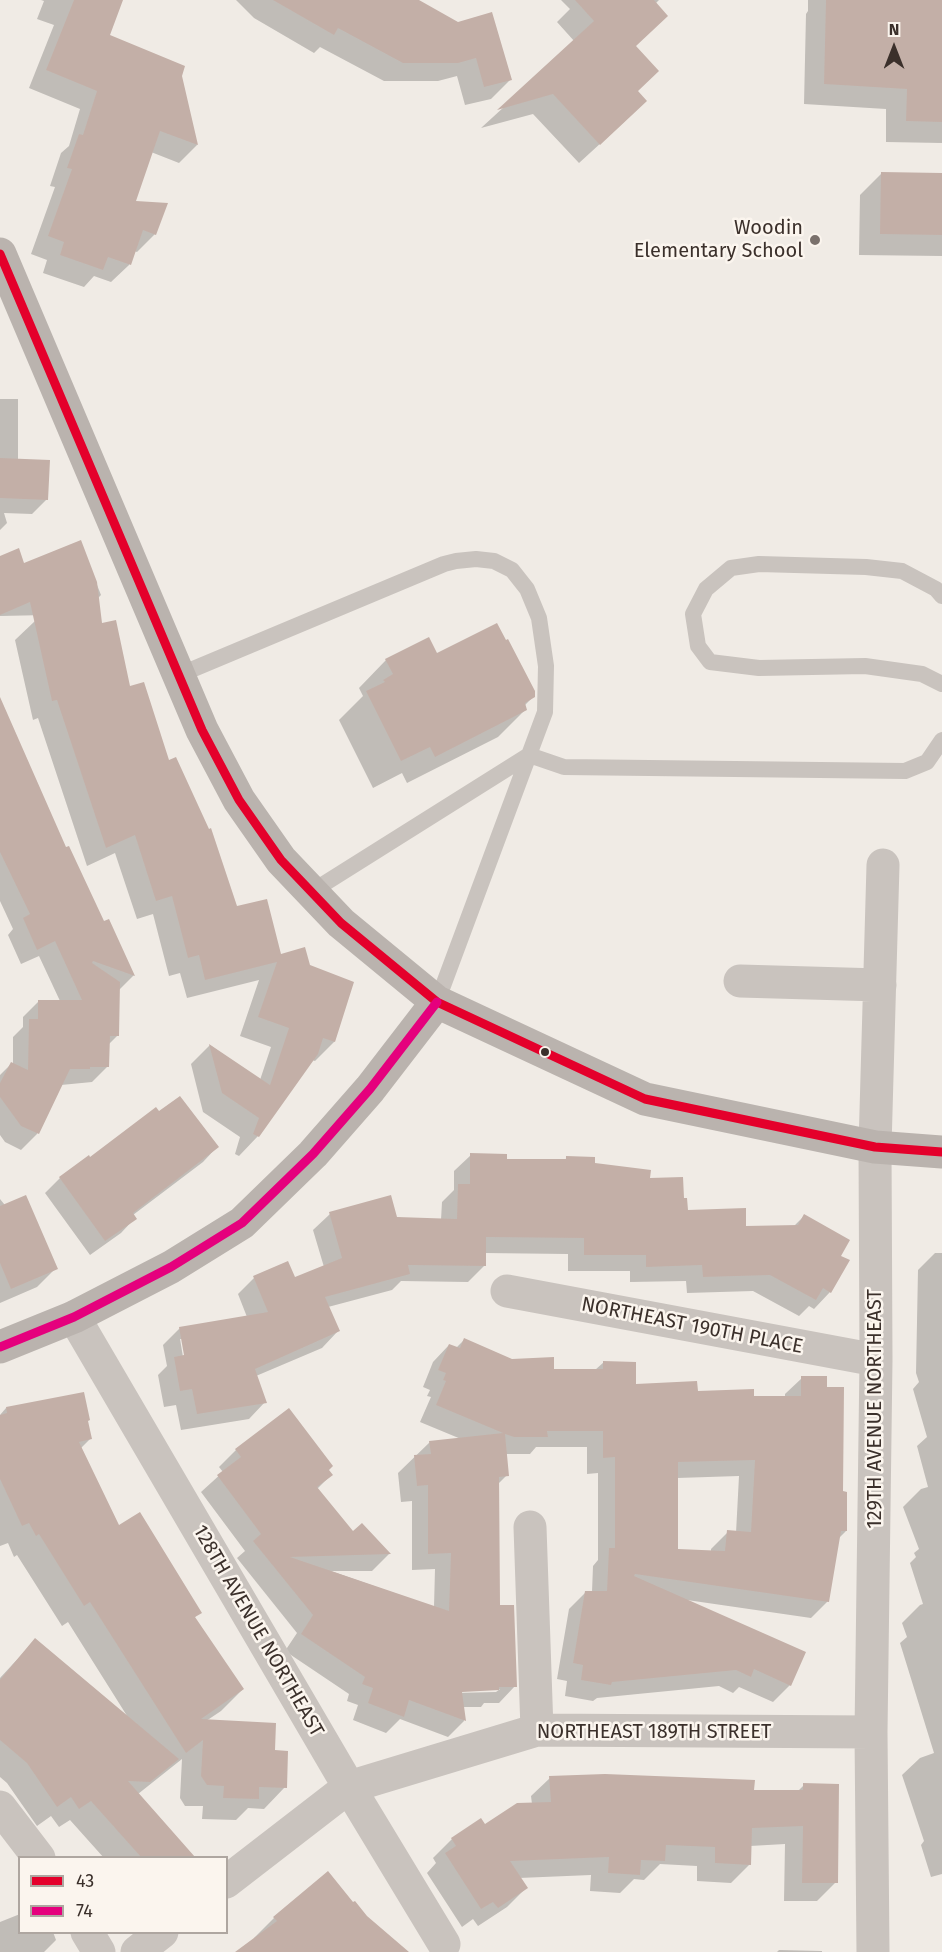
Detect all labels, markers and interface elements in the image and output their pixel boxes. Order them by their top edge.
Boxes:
north arrow [864,18,924,78]
text: N [889,20,899,39]
place label: Woodin Elementary School [634,216,803,263]
marker: Woodin Elementary School [808,233,822,247]
unlabelled marker [539,1046,551,1058]
street label: 129TH AVENUE NORTHEAST [863,1289,887,1529]
street label: NORTHEAST 190TH PLACE [579,1293,805,1359]
street label: 128TH AVENUE NORTHEAST [188,1521,328,1741]
street label: NORTHEAST 189TH STREET [537,1720,771,1744]
legend [18,1856,228,1934]
text: 43 [76,1870,94,1892]
text: 74 [76,1900,93,1922]

